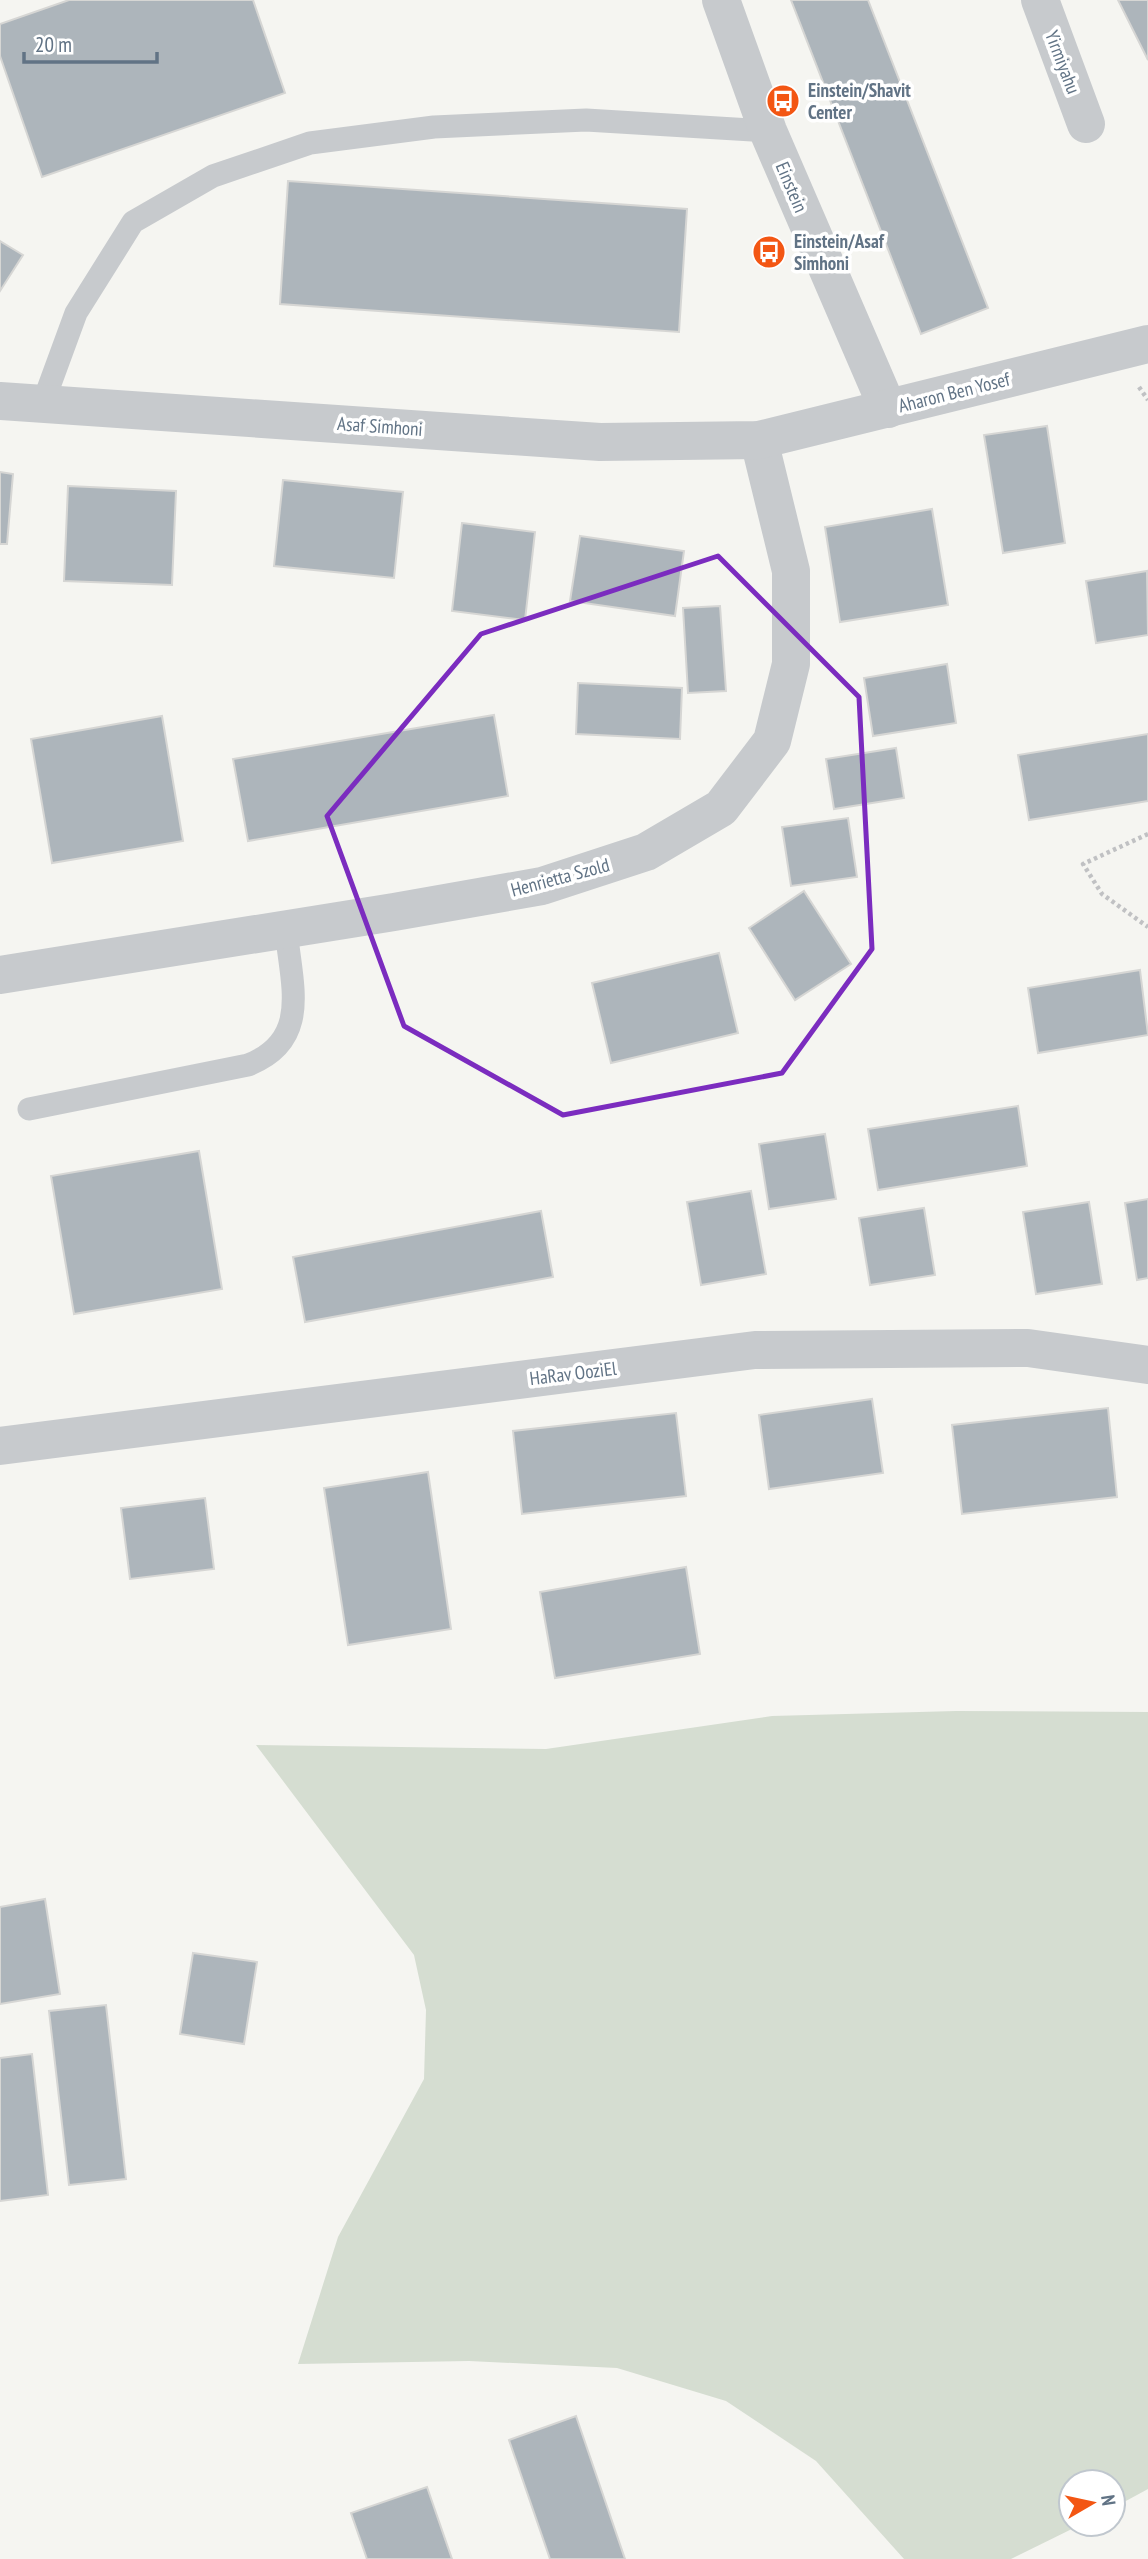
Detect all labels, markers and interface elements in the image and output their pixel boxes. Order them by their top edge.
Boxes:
scale bar [24,21,158,65]
street label: Yirmiyahu [1040,27,1086,97]
text: 20 m [35,31,72,58]
place label: Einstein/Shavit Center [808,78,911,124]
bus stop icon: Einstein/Shavit Center [764,82,802,120]
street label: Einstein [771,158,813,216]
place label: Einstein/Asaf Simhoni [794,229,885,275]
bus stop icon: Einstein/Asaf Simhoni [750,233,788,271]
street label: Aharon Ben Yosef [896,366,1013,417]
street label: Asaf Simhoni [336,411,424,441]
street label: Henrietta Szold [508,852,612,902]
street label: HaRav OoziEl [528,1356,618,1390]
north arrow [1057,2468,1127,2538]
text: N [1096,2493,1121,2507]

